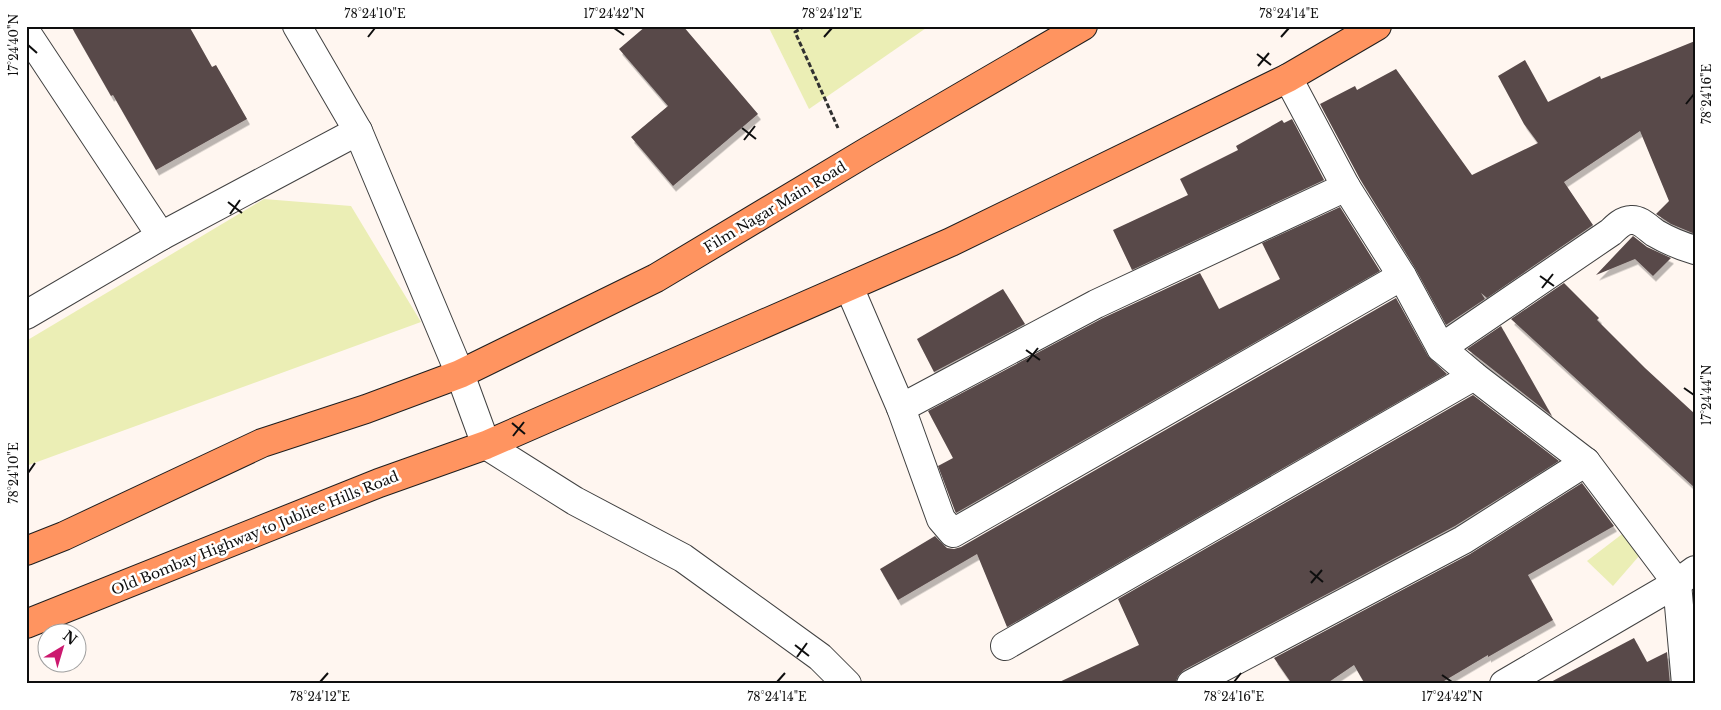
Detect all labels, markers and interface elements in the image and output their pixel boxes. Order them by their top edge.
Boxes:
text: 78°24'10"E [344,6,406,21]
text: 17°24'42"N [583,6,645,21]
text: 78°24'12"E [802,6,862,21]
text: 78°24'14"E [1259,6,1319,21]
text: 17°24'40"N [6,13,21,76]
text: 78°24'16"E [1699,64,1714,124]
street label: Film Nagar Main Road [701,157,850,257]
text: 17°24'44"N [1699,364,1714,425]
text: 78°24'10"E [6,442,21,504]
street label: Old Bombay Highway to Jubliee Hills Road [109,467,402,599]
north arrow [38,622,88,672]
text: N [59,627,81,649]
text: 78°24'12"E [290,689,350,704]
text: 78°24'14"E [747,689,807,704]
text: 78°24'16"E [1204,689,1264,704]
text: 17°24'42"N [1421,689,1483,704]

